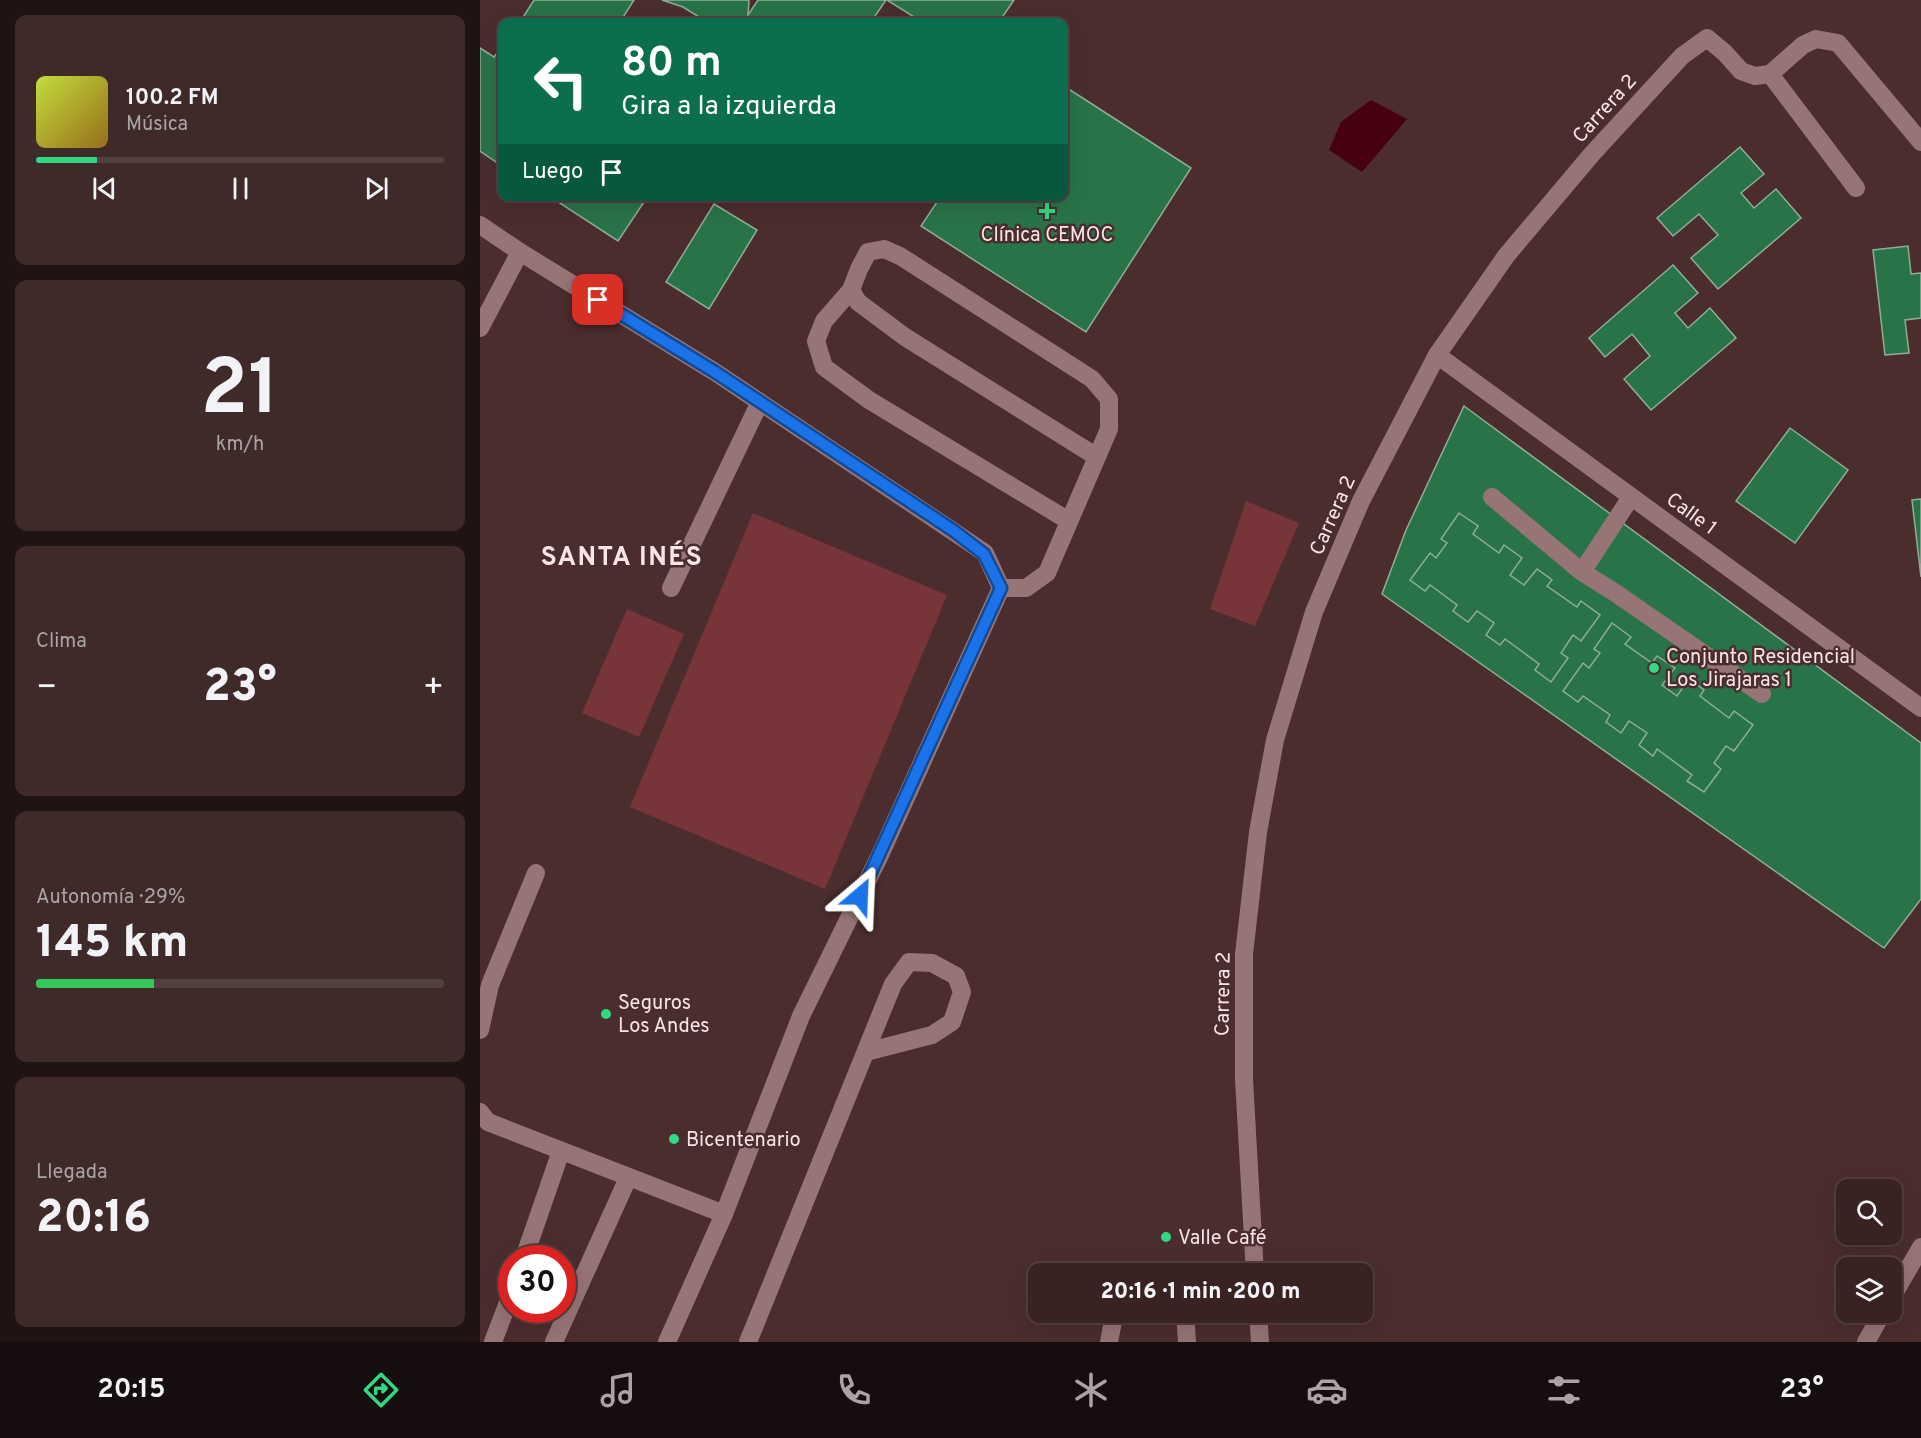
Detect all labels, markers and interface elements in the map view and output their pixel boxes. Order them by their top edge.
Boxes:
text: 80 m [621,38,722,91]
icon: left [522,42,600,120]
street label: Carrera 2 [1568,69,1643,149]
text: 100.2 FM [126,85,219,112]
text: Gira a la izquierda [621,90,837,124]
text: Música [126,112,188,138]
icon: arrive [595,156,628,189]
text: Luego [522,159,583,186]
icon: previous [88,172,121,205]
icon: pause [224,172,257,205]
icon: next [360,172,393,205]
marker: Clínica CEMOC [1038,202,1056,220]
place label: Clínica CEMOC [981,223,1113,249]
pin [572,274,623,325]
icon: arrive [581,283,614,316]
text: 21 [201,343,279,442]
text: km/h [216,432,264,458]
street label: Carrera 2 [1305,472,1363,560]
street label: Calle 1 [1660,487,1721,542]
district label: SANTA INÉS [541,540,703,575]
text: Clima [36,629,87,655]
place label: Conjunto Residencial Los Jirajaras 1 [1666,645,1855,694]
text: 23° [203,660,277,717]
marker: Conjunto Residencial Los Jirajaras 1 [1647,661,1661,675]
text: − [36,668,57,710]
text: + [423,668,444,710]
position arrow [828,864,892,928]
text: Autonomía · 29% [36,885,185,911]
text: 145 km [36,916,188,973]
street label: Carrera 2 [1210,952,1238,1036]
place label: Seguros Los Andes [618,991,710,1040]
marker: Seguros Los Andes [599,1007,613,1021]
place label: Bicentenario [686,1128,801,1154]
marker: Bicentenario [667,1132,681,1146]
text: Llegada [36,1160,108,1186]
map controls [1836,1179,1902,1323]
button: search [1836,1179,1902,1245]
text: 20:16 [36,1191,151,1248]
place label: Valle Café [1178,1226,1266,1252]
marker: Valle Café [1159,1230,1173,1244]
speed limit sign: 30 [498,1245,576,1323]
button: layers [1836,1257,1902,1323]
text: 20:16 · 1 min · 200 m [1100,1279,1301,1306]
icon: directions [360,1369,402,1411]
icon: music [597,1369,639,1411]
icon: phone [833,1369,875,1411]
icon: climate [1070,1369,1112,1411]
icon: car [1306,1369,1348,1411]
icon: filters [1543,1369,1585,1411]
text: 20:15 [97,1373,165,1407]
text: 23° [1780,1373,1824,1407]

